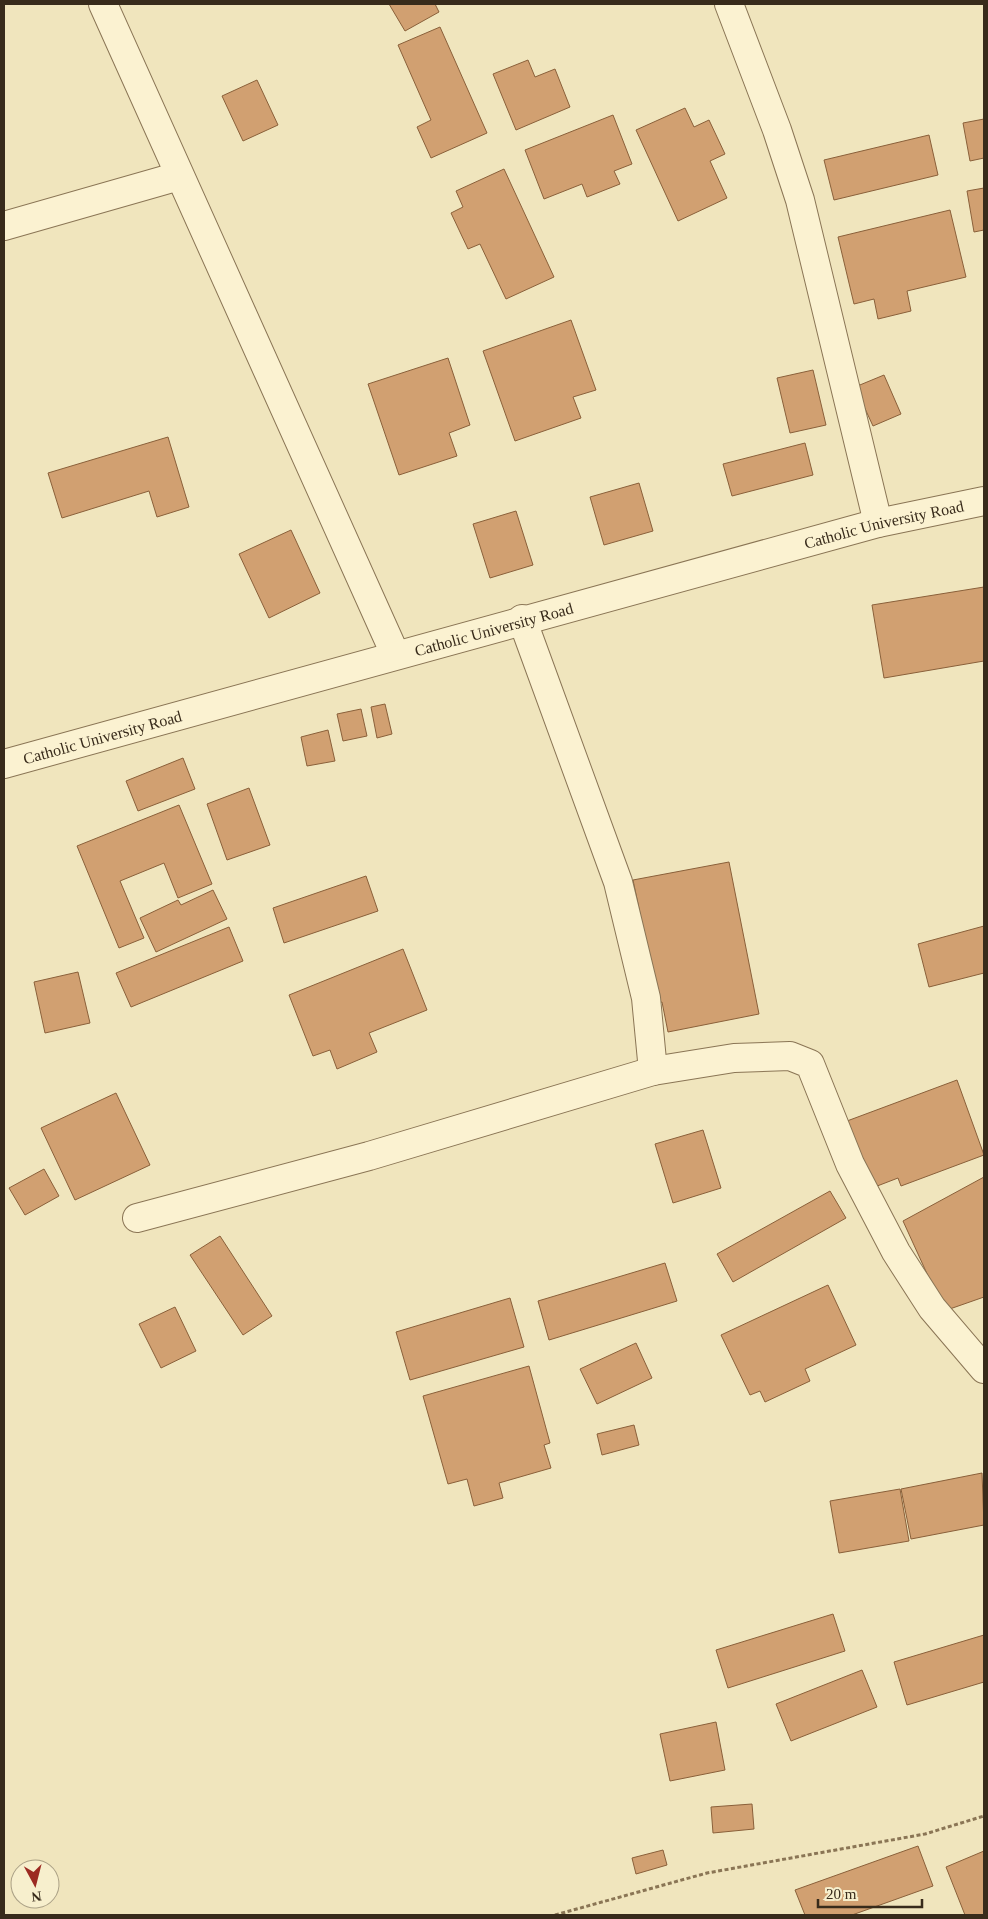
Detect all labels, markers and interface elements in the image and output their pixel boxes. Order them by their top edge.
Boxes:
street label: Catholic University Road [802,497,965,552]
street label: Catholic University Road [413,599,575,659]
street label: Catholic University Road [21,707,183,767]
north arrow [10,1859,60,1909]
scale bar [818,1876,922,1908]
text: 20 m [826,1886,857,1902]
text: N [31,1888,42,1904]

